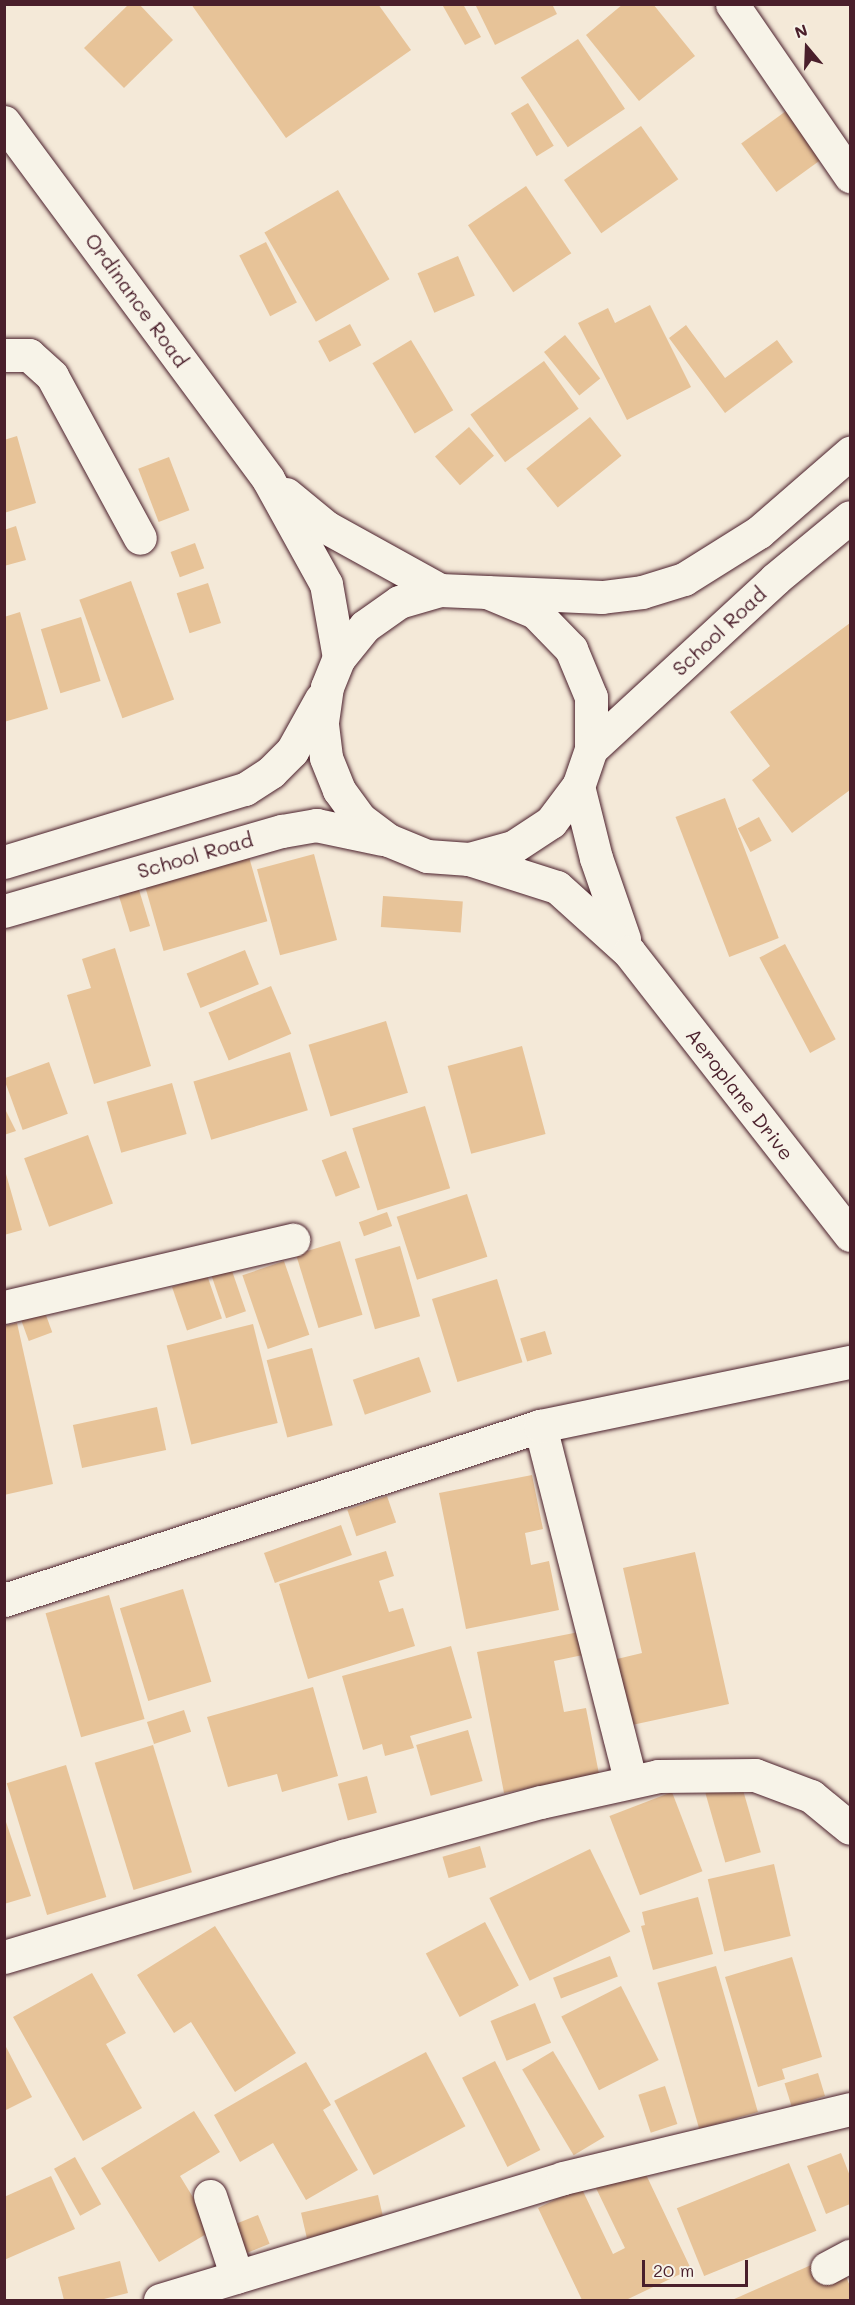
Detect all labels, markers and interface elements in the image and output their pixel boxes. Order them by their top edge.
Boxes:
north arrow [777,18,837,78]
text: N [792,19,810,42]
street label: Ordinance Road [80,228,194,372]
street label: School Road [667,582,771,680]
street label: School Road [134,827,256,883]
street label: Aeroplane Drive [681,1023,799,1165]
scale bar [645,2248,752,2286]
text: 20 m [653,2258,694,2282]

